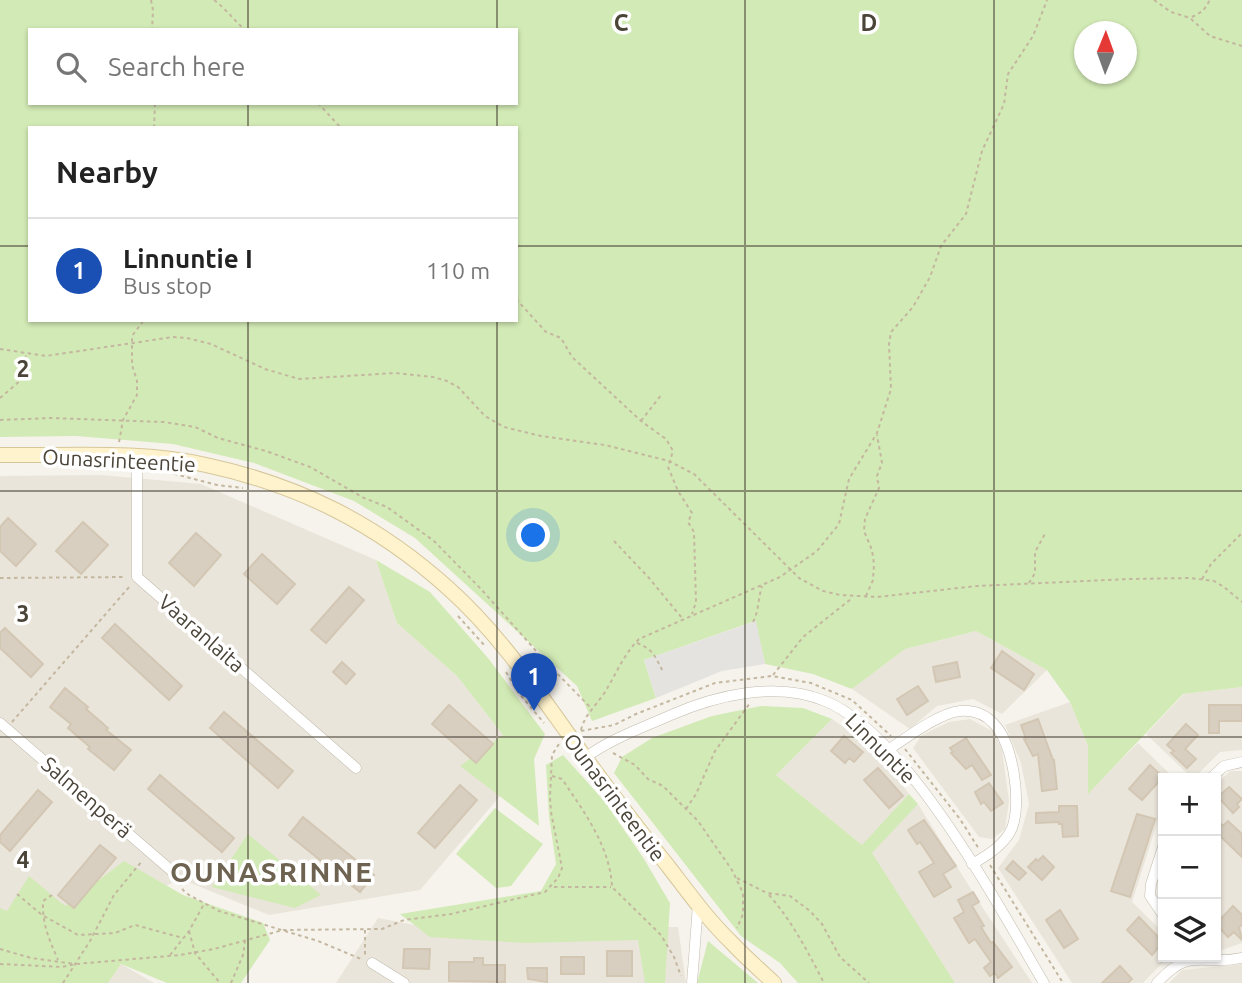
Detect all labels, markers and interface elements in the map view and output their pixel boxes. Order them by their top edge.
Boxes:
text: C [614,10,629,35]
text: D [861,10,877,35]
north arrow [1074,21,1137,84]
search box [28,28,518,105]
icon: search [52,48,90,86]
text: Search here [108,52,245,81]
text: Nearby [56,155,158,189]
text: Linnuntie I [123,244,253,273]
text: 1 [73,258,85,283]
text: 110 m [426,258,490,283]
text: Bus stop [123,273,212,298]
text: 2 [17,356,29,381]
street label: Ounasrinteentie [42,444,196,476]
your location [516,518,550,552]
street label: Vaaranlaita [154,589,250,677]
text: 3 [17,601,29,626]
pin: 1 [511,653,557,711]
street label: Linnuntie [841,708,921,788]
street label: Ounasrinteentie [559,728,671,866]
street label: Salmenperä [37,751,137,843]
map controls [1158,773,1221,962]
button: + [1158,773,1221,836]
button: − [1158,836,1221,899]
text: 4 [17,847,30,872]
district label: OUNASRINNE [170,856,374,887]
button: layers [1158,899,1221,962]

